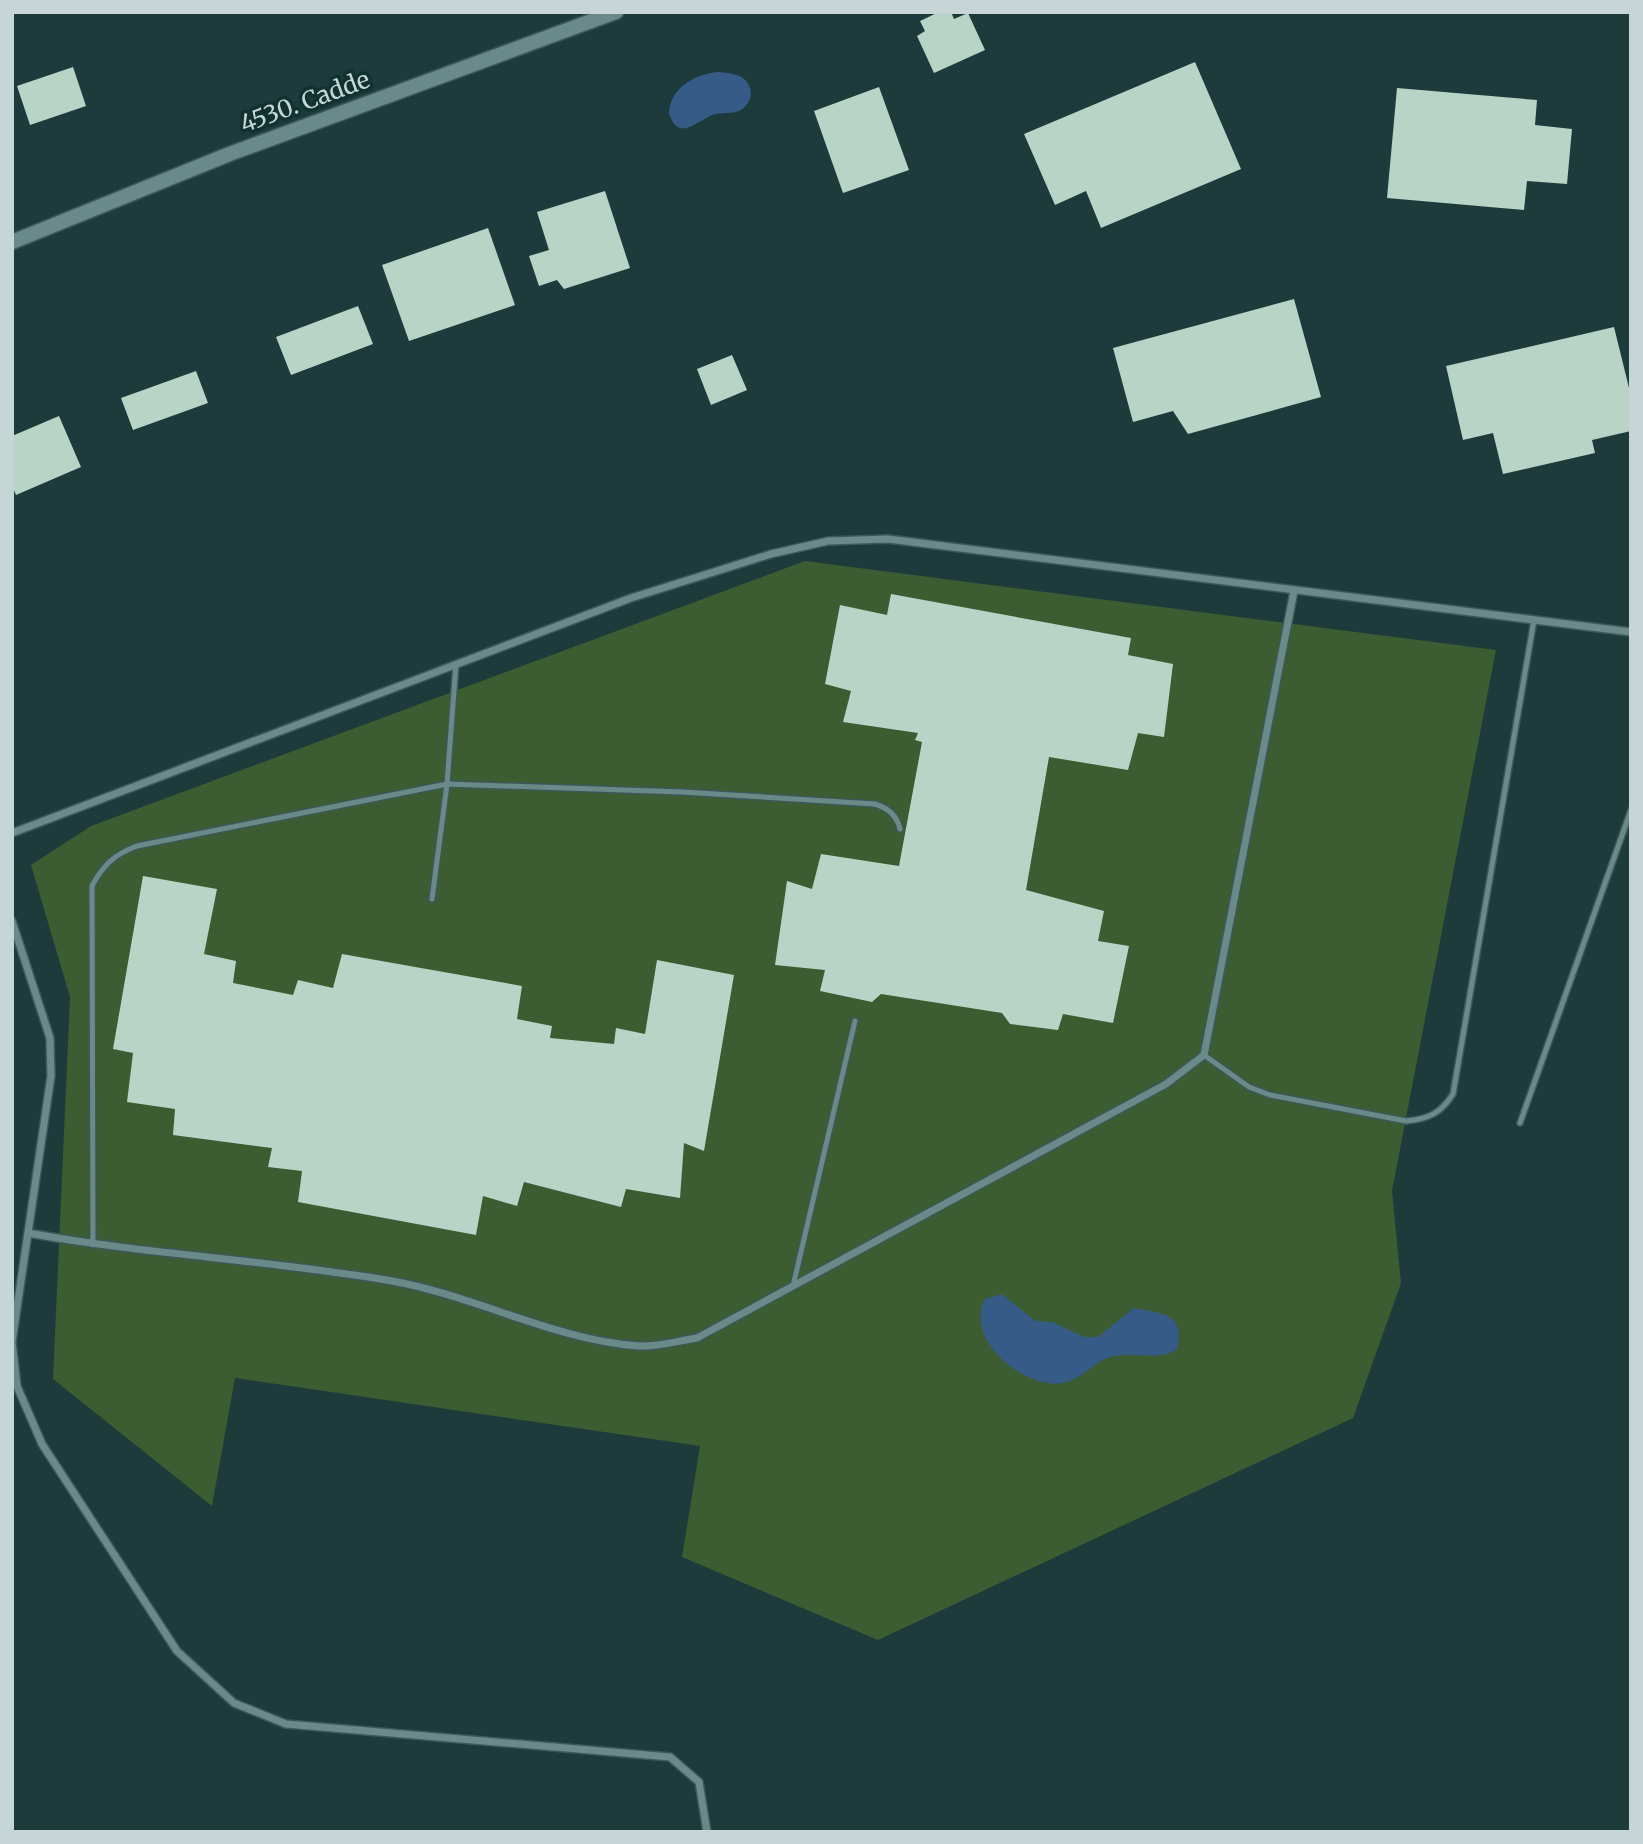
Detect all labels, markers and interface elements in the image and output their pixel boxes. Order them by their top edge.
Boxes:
street label: 4530. Cadde [236,64,374,139]

